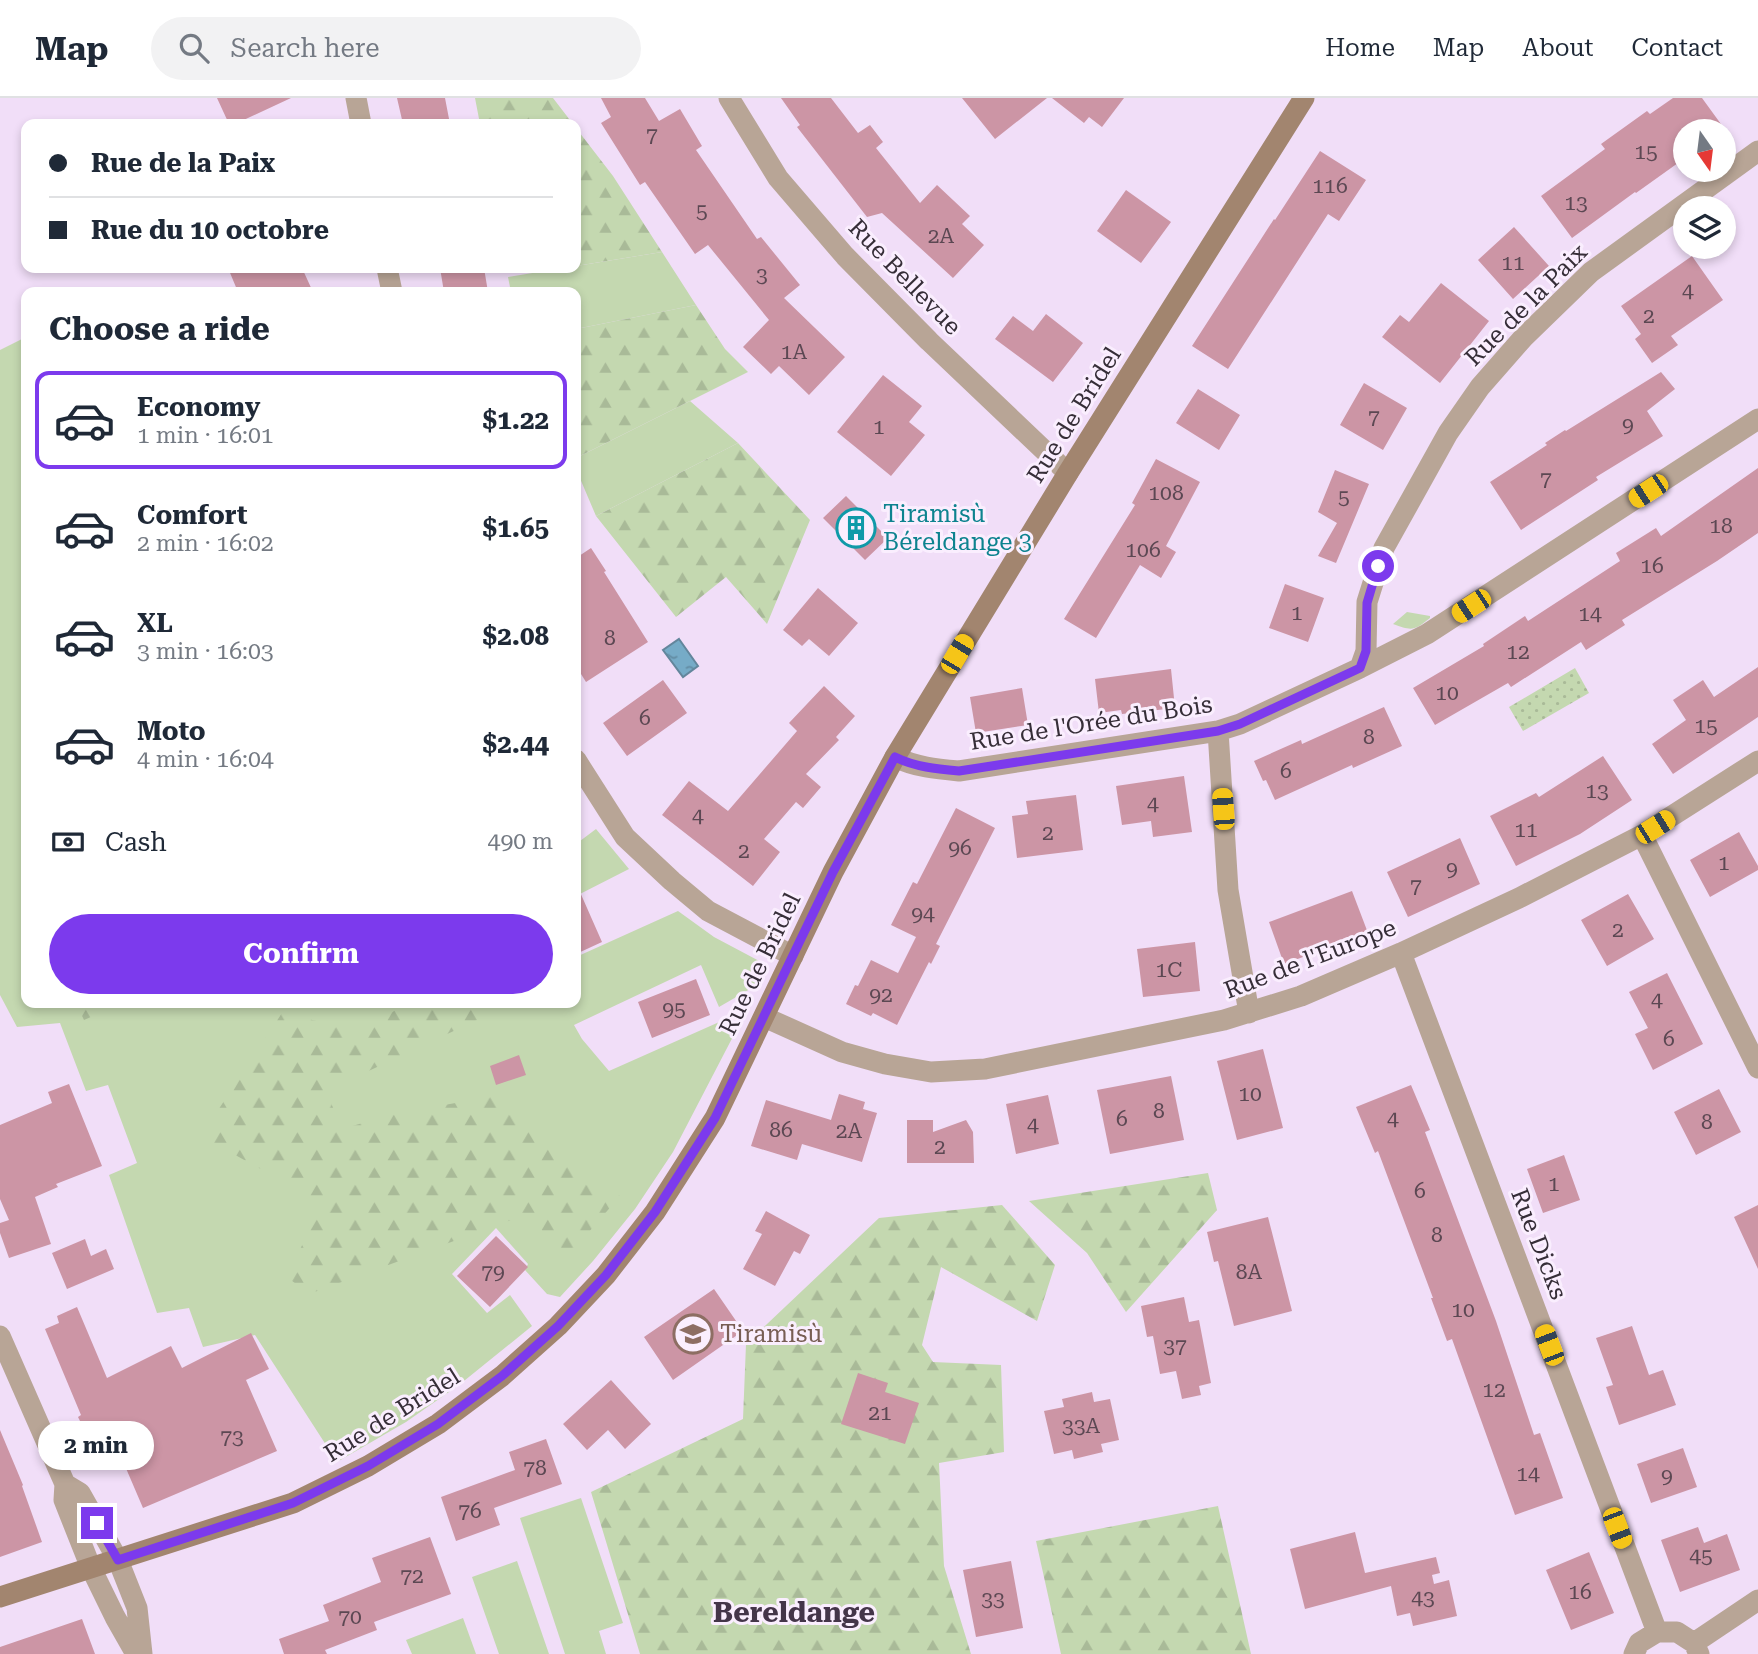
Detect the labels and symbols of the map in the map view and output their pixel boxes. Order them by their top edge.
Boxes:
north arrow [1673,119,1736,182]
house number: 7 [646,123,658,147]
house number: 15 [1634,140,1658,164]
house number: 116 [1312,174,1348,198]
house number: 13 [1564,191,1588,215]
house number: 5 [696,199,708,223]
street label: Rue Bellevue [843,213,967,341]
house number: 2A [928,224,955,248]
street label: Rue de la Paix [1459,238,1593,372]
house number: 11 [1501,251,1525,275]
house number: 3 [756,263,768,287]
house number: 4 [1682,279,1694,303]
house number: 2 [1643,304,1655,328]
house number: 1A [781,340,808,364]
street label: Rue de Bridel [1021,342,1127,488]
house number: 7 [1368,405,1380,429]
house number: 9 [1622,413,1634,437]
house number: 1 [873,415,885,439]
house number: 7 [1540,467,1552,491]
car [1625,471,1672,511]
house number: 108 [1148,481,1184,505]
house number: 5 [1338,485,1350,509]
place label: Tiramisù Béreldange 3 [883,500,1032,556]
building icon: Tiramisù Béreldange 3 [835,507,877,549]
house number: 18 [1709,514,1733,538]
house number: 106 [1125,538,1161,562]
route start [1362,550,1394,582]
house number: 16 [1640,554,1664,578]
car [1448,586,1495,626]
house number: 1 [1291,601,1303,625]
house number: 14 [1578,602,1602,626]
house number: 8 [604,626,616,650]
car [938,631,977,677]
house number: 12 [1506,640,1530,664]
house number: 10 [1435,681,1459,705]
street label: Rue de l'Orée du Bois [968,690,1214,756]
house number: 6 [639,706,651,730]
house number: 15 [1694,714,1718,738]
house number: 8 [1363,725,1375,749]
house number: 6 [1280,759,1292,783]
house number: 13 [1585,779,1609,803]
car [1212,787,1235,831]
house number: 4 [1147,792,1159,816]
house number: 4 [692,804,704,828]
car [1632,807,1679,847]
house number: 11 [1514,818,1538,842]
house number: 2 [1042,821,1054,845]
house number: 96 [948,836,972,860]
house number: 2 [738,839,750,863]
house number: 1 [1718,851,1730,875]
house number: 9 [1446,857,1458,881]
house number: 7 [1410,874,1422,898]
street label: Rue de Bridel [714,888,806,1040]
house number: 94 [911,902,935,926]
street label: Rue de l'Europe [1220,913,1400,1005]
house number: 2 [1612,918,1624,942]
house number: 1C [1156,958,1182,982]
house number: 92 [869,983,893,1007]
house number: 4 [1651,988,1663,1012]
house number: 95 [662,997,686,1021]
house number: 6 [1663,1027,1675,1051]
house number: 10 [1238,1082,1262,1106]
house number: 8 [1153,1099,1165,1123]
house number: 6 [1116,1107,1128,1131]
house number: 4 [1387,1107,1399,1131]
house number: 8 [1701,1110,1713,1134]
house number: 4 [1027,1113,1039,1137]
house number: 86 [769,1118,793,1142]
house number: 2A [836,1119,863,1143]
house number: 2 [934,1135,946,1159]
house number: 1 [1548,1172,1560,1196]
house number: 6 [1414,1179,1426,1203]
street label: Rue Dicks [1505,1185,1573,1303]
house number: 8 [1431,1223,1443,1247]
house number: 79 [481,1260,505,1284]
house number: 8A [1236,1260,1263,1284]
house number: 10 [1451,1298,1475,1322]
school or university icon: Tiramisù [672,1313,714,1355]
place label: Tiramisù [720,1320,822,1348]
car [1532,1322,1567,1368]
house number: 37 [1163,1334,1187,1358]
street label: Rue de Bridel [319,1362,465,1468]
house number: 12 [1482,1378,1506,1402]
house number: 21 [868,1401,892,1425]
house number: 33A [1062,1414,1100,1438]
callout: 2 min [39,1422,155,1470]
house number: 73 [220,1425,244,1449]
house number: 78 [523,1456,547,1480]
house number: 14 [1516,1462,1540,1486]
house number: 9 [1661,1464,1673,1488]
house number: 76 [458,1499,482,1523]
car [1600,1505,1635,1551]
route end [81,1507,113,1539]
house number: 45 [1689,1544,1713,1568]
house number: 72 [400,1564,424,1588]
house number: 16 [1568,1580,1592,1604]
house number: 43 [1411,1586,1435,1610]
house number: 33 [981,1587,1005,1611]
district label: Bereldange [713,1596,875,1629]
house number: 70 [338,1605,362,1629]

